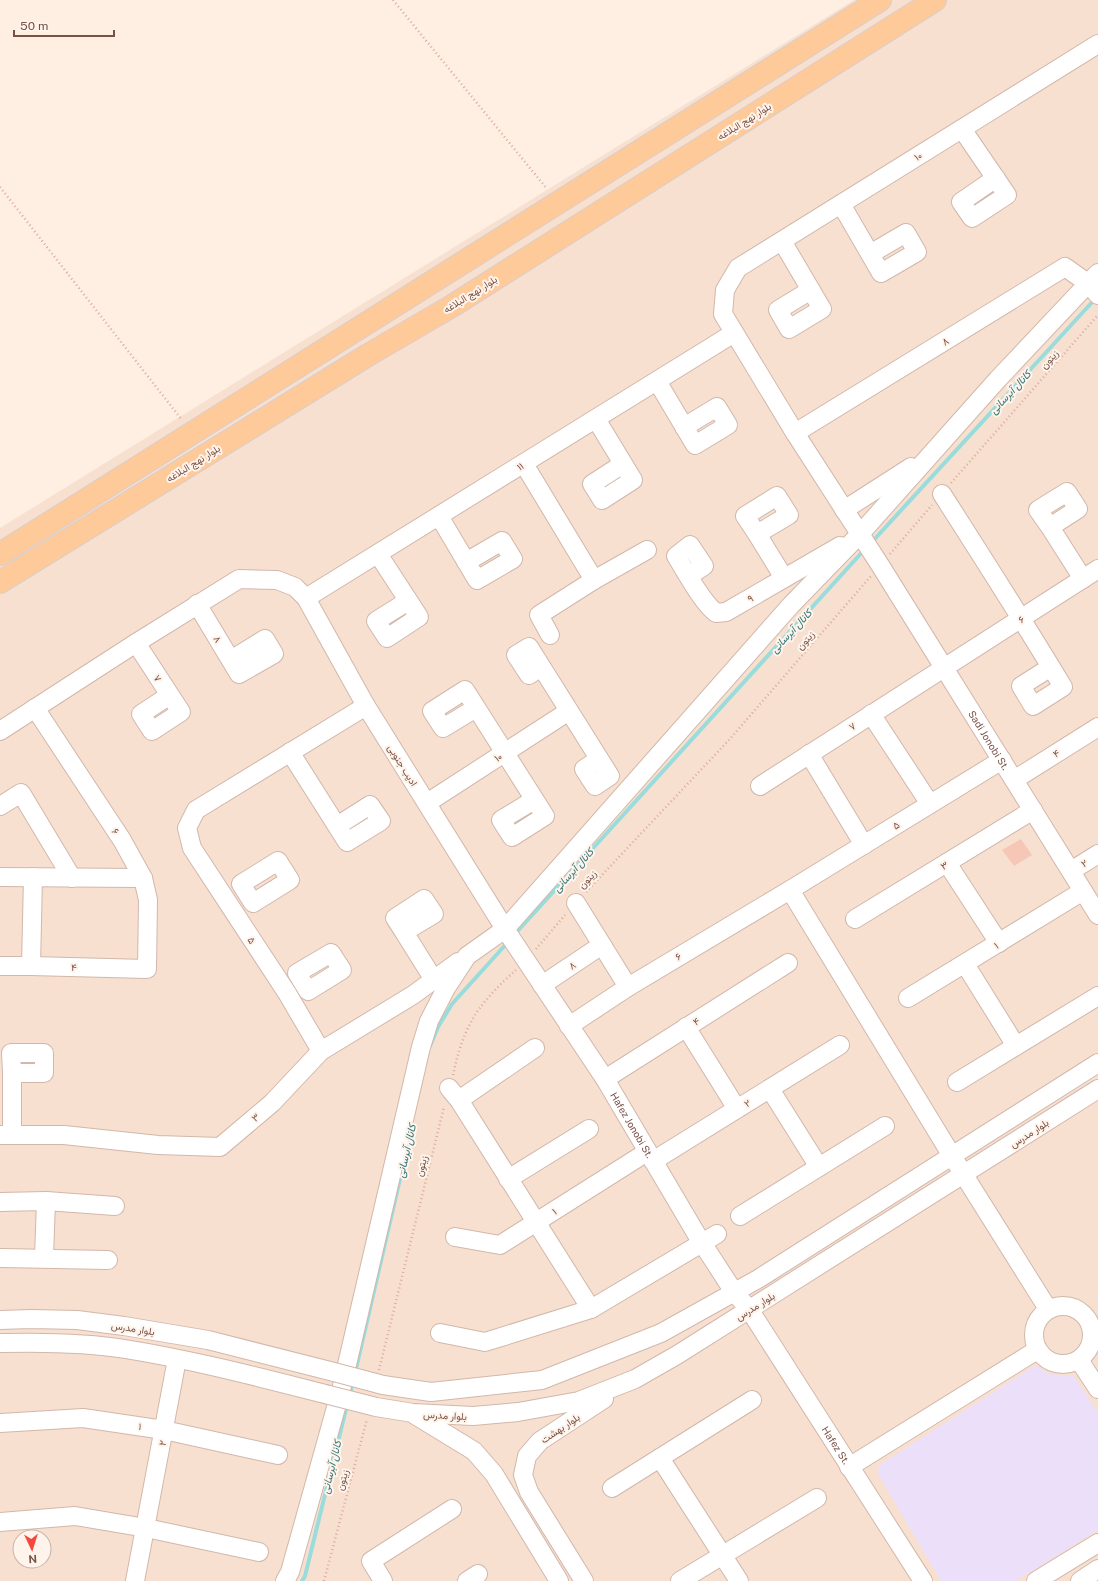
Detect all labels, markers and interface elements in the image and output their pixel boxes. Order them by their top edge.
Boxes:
scale bar [14,12,114,38]
text: 50 m [20,19,48,33]
street label: بلوار نهج البلاغه [715,100,774,143]
street label: ۱۰ [912,149,924,163]
street label: بلوار نهج البلاغه [441,273,500,316]
street label: ۸ [939,334,951,348]
street label: زیتون [1037,347,1061,372]
water label: کانال آبرسانی [987,366,1035,417]
street label: بلوار نهج البلاغه [164,442,223,485]
street label: ۱۱ [514,459,526,473]
street label: ۹ [745,592,755,604]
water label: کانال آبرسانی [768,605,816,656]
street label: ۶ [1016,613,1026,625]
street label: زیتون [793,628,817,653]
street label: ۸ [211,633,225,645]
street label: ۷ [151,672,165,684]
street label: Sadi Jonobi St. [966,708,1012,772]
street label: ۷ [846,719,858,733]
street label: ادیب جنوبی [385,742,420,789]
street label: ۴ [1050,746,1062,760]
street label: ۱۰ [492,750,504,764]
street label: ۵ [890,818,902,832]
street label: ۶ [110,826,122,836]
water label: کانال آبرسانی [550,844,598,895]
street label: ۲ [1079,857,1089,869]
street label: ۳ [938,858,950,872]
street label: زیتون [575,867,599,892]
street label: ۵ [245,934,259,946]
street label: ۱ [992,939,1000,951]
street label: ۶ [673,950,683,962]
street label: ۸ [566,958,578,972]
street label: ۴ [71,961,77,973]
street label: ۴ [690,1014,702,1028]
street label: Hafez Jonobi St. [608,1090,656,1160]
street label: ۲ [742,1097,752,1109]
street label: ۳ [249,1110,262,1124]
street label: بلوار مدرس [1007,1116,1051,1151]
water label: کانال آبرسانی [394,1121,419,1179]
street label: زیتون [413,1154,430,1178]
street label: ۱ [550,1205,558,1217]
street label: بلوار مدرس [733,1289,777,1324]
street label: بلوار مدرس [110,1319,156,1338]
street label: بلوار مدرس [423,1408,467,1423]
street label: بلوار بهشت [538,1411,582,1446]
street label: ۱ [138,1420,142,1432]
street label: Hafez St. [820,1424,853,1466]
water label: کانال آبرسانی [319,1437,345,1495]
street label: ۲ [156,1439,168,1447]
street label: زیتون [333,1468,352,1492]
north arrow [12,1529,52,1569]
text: N [28,1553,37,1565]

